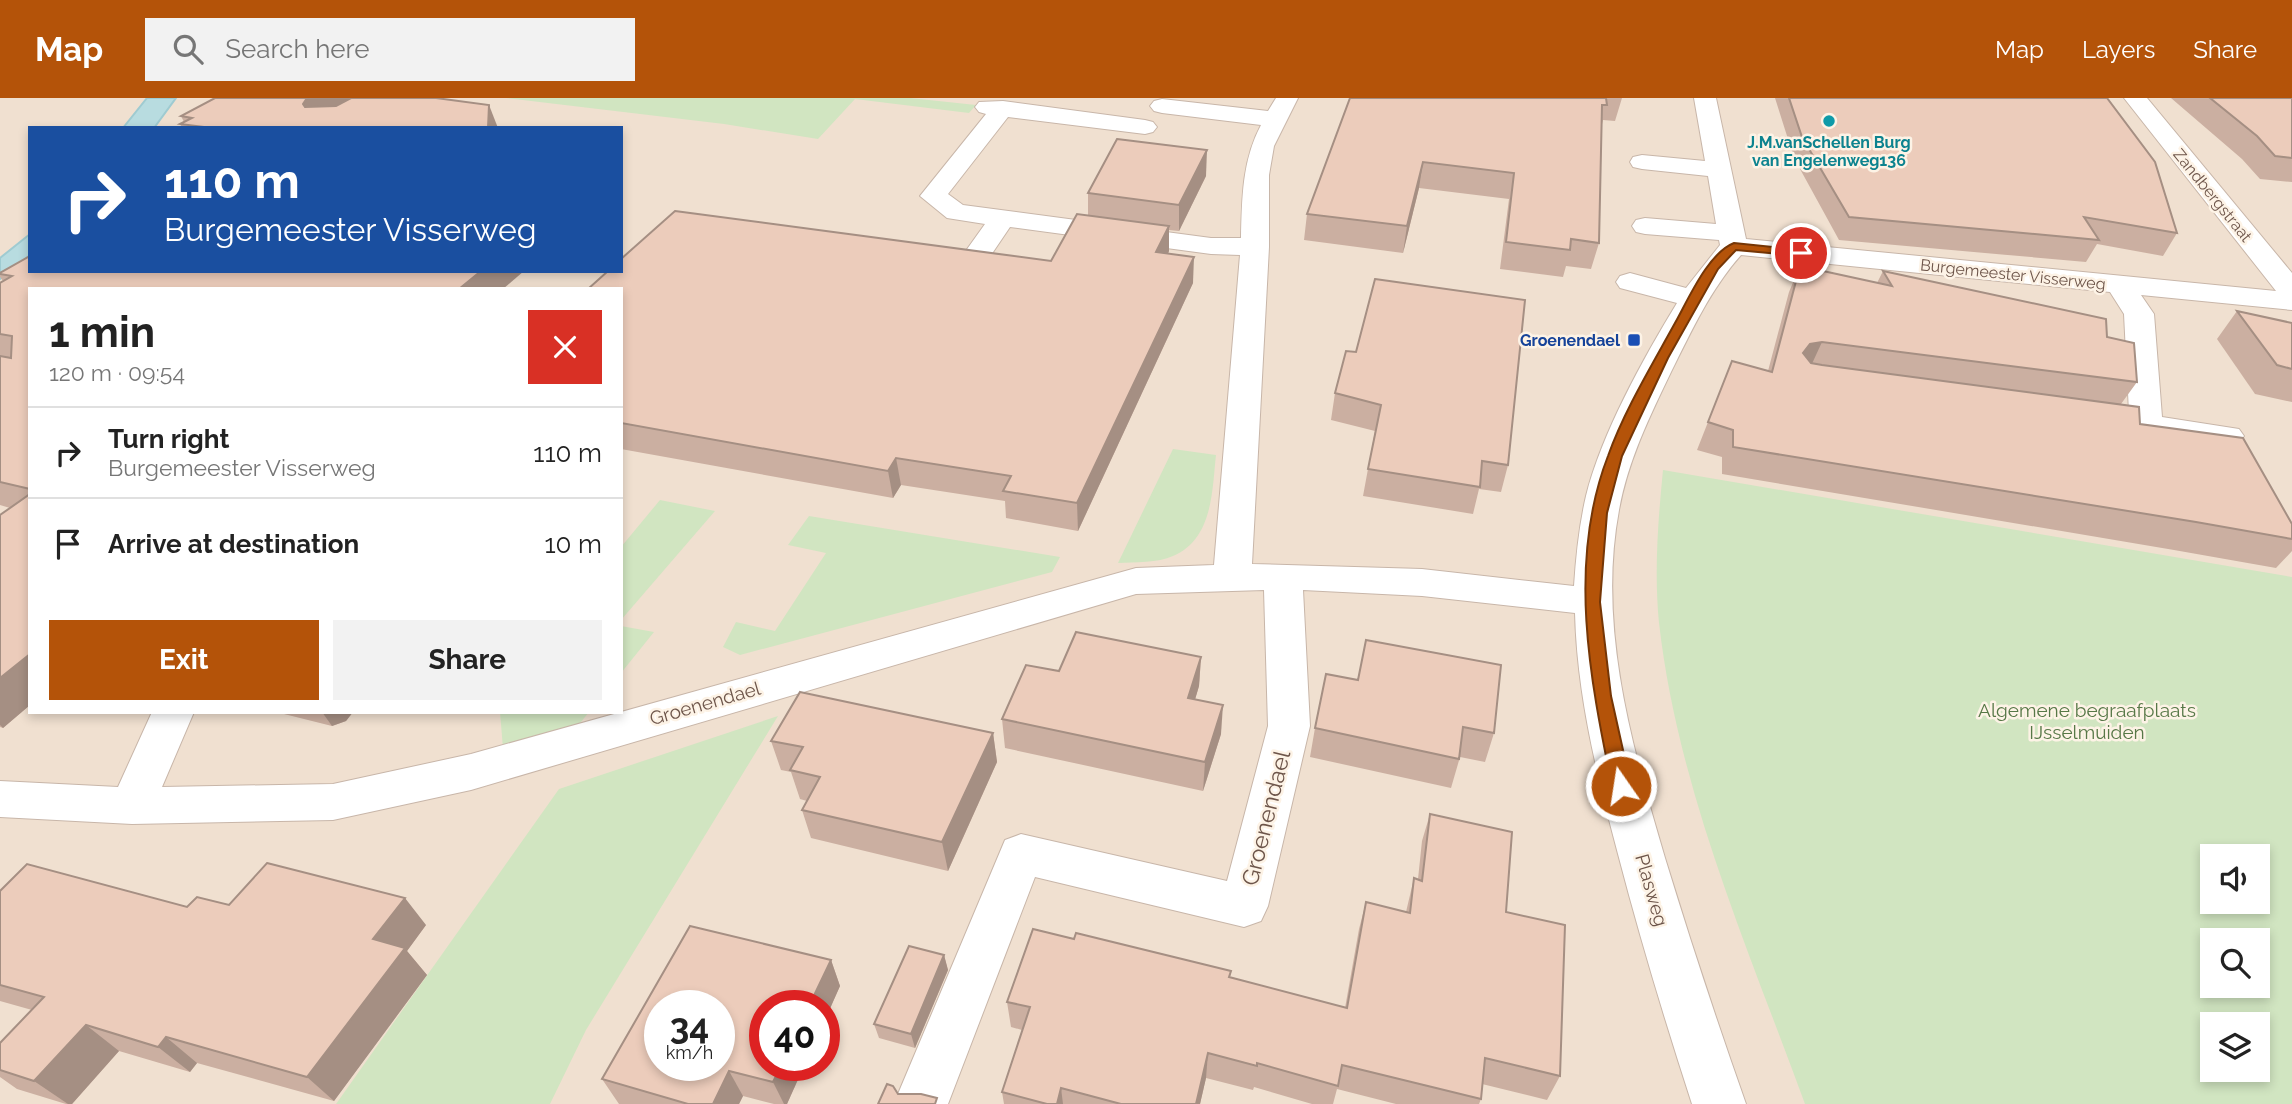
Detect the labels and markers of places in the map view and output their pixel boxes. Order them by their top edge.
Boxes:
marker: J.M.vanSchellen Burg van Engelenweg136 [1821,113,1837,129]
place label: J.M.vanSchellen Burg van Engelenweg136 [1747,133,1911,170]
pin [1771,223,1831,283]
place label: Groenendael [1520,331,1621,350]
marker: Groenendael [1626,332,1642,348]

